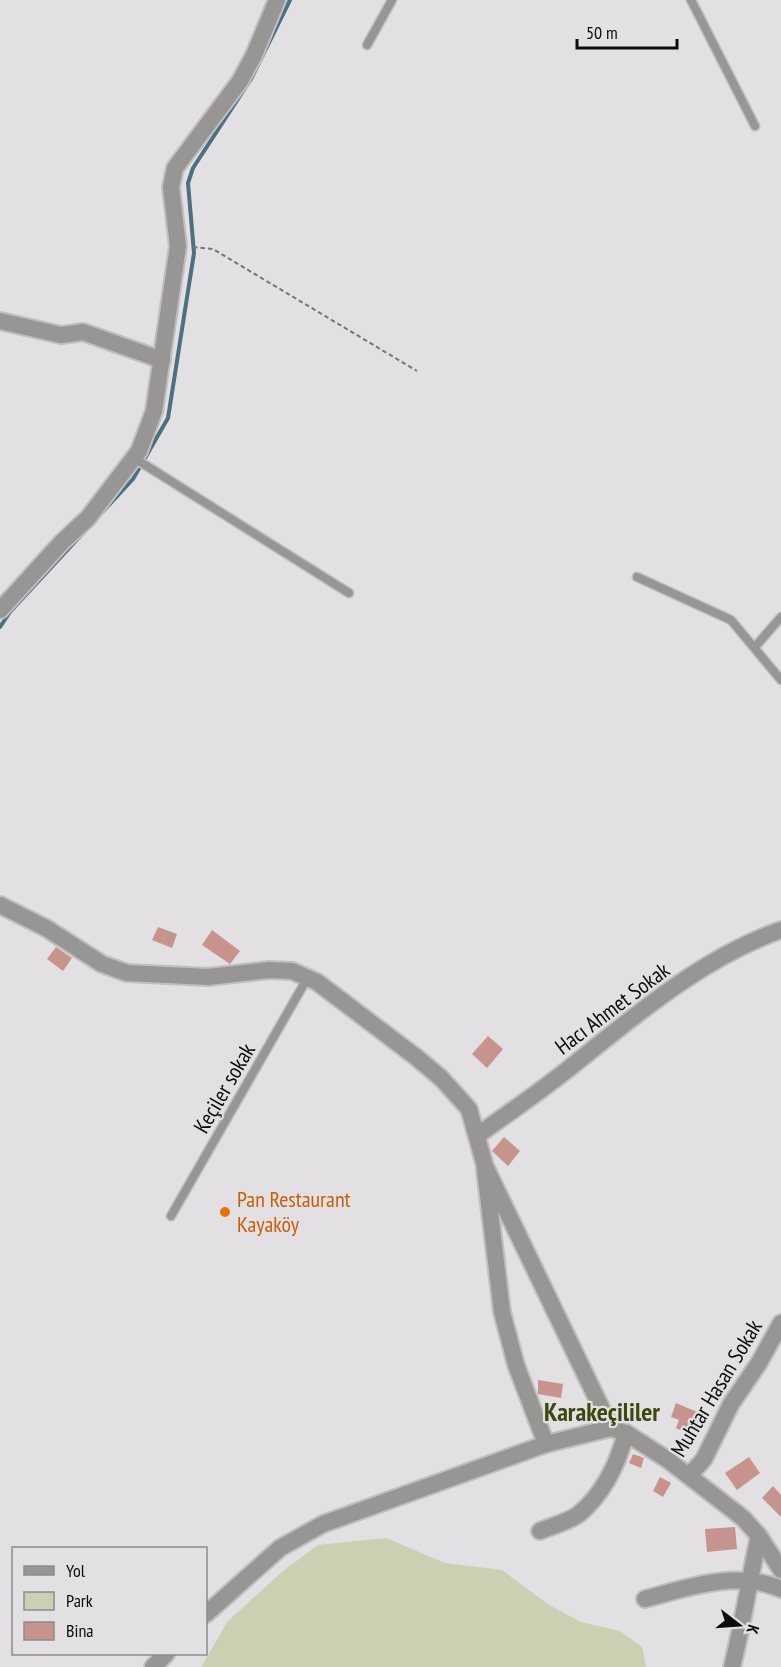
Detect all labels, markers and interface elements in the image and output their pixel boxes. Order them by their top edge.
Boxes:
scale bar [577,12,678,50]
text: 50 m [586,21,618,44]
street label: Hacı Ahmet Sokak [549,956,675,1060]
street label: Keçiler sokak [187,1038,261,1138]
place label: Pan Restaurant Kayaköy [237,1185,351,1238]
marker: Pan Restaurant Kayaköy [218,1205,232,1219]
street label: Muhtar Hasan Sokak [664,1314,768,1462]
district label: Karakeçililer [544,1395,660,1428]
legend [12,1547,207,1655]
text: Yol [66,1559,86,1582]
text: Park [66,1589,93,1612]
north arrow [709,1595,769,1655]
text: Bina [66,1619,94,1642]
text: K [742,1622,764,1637]

